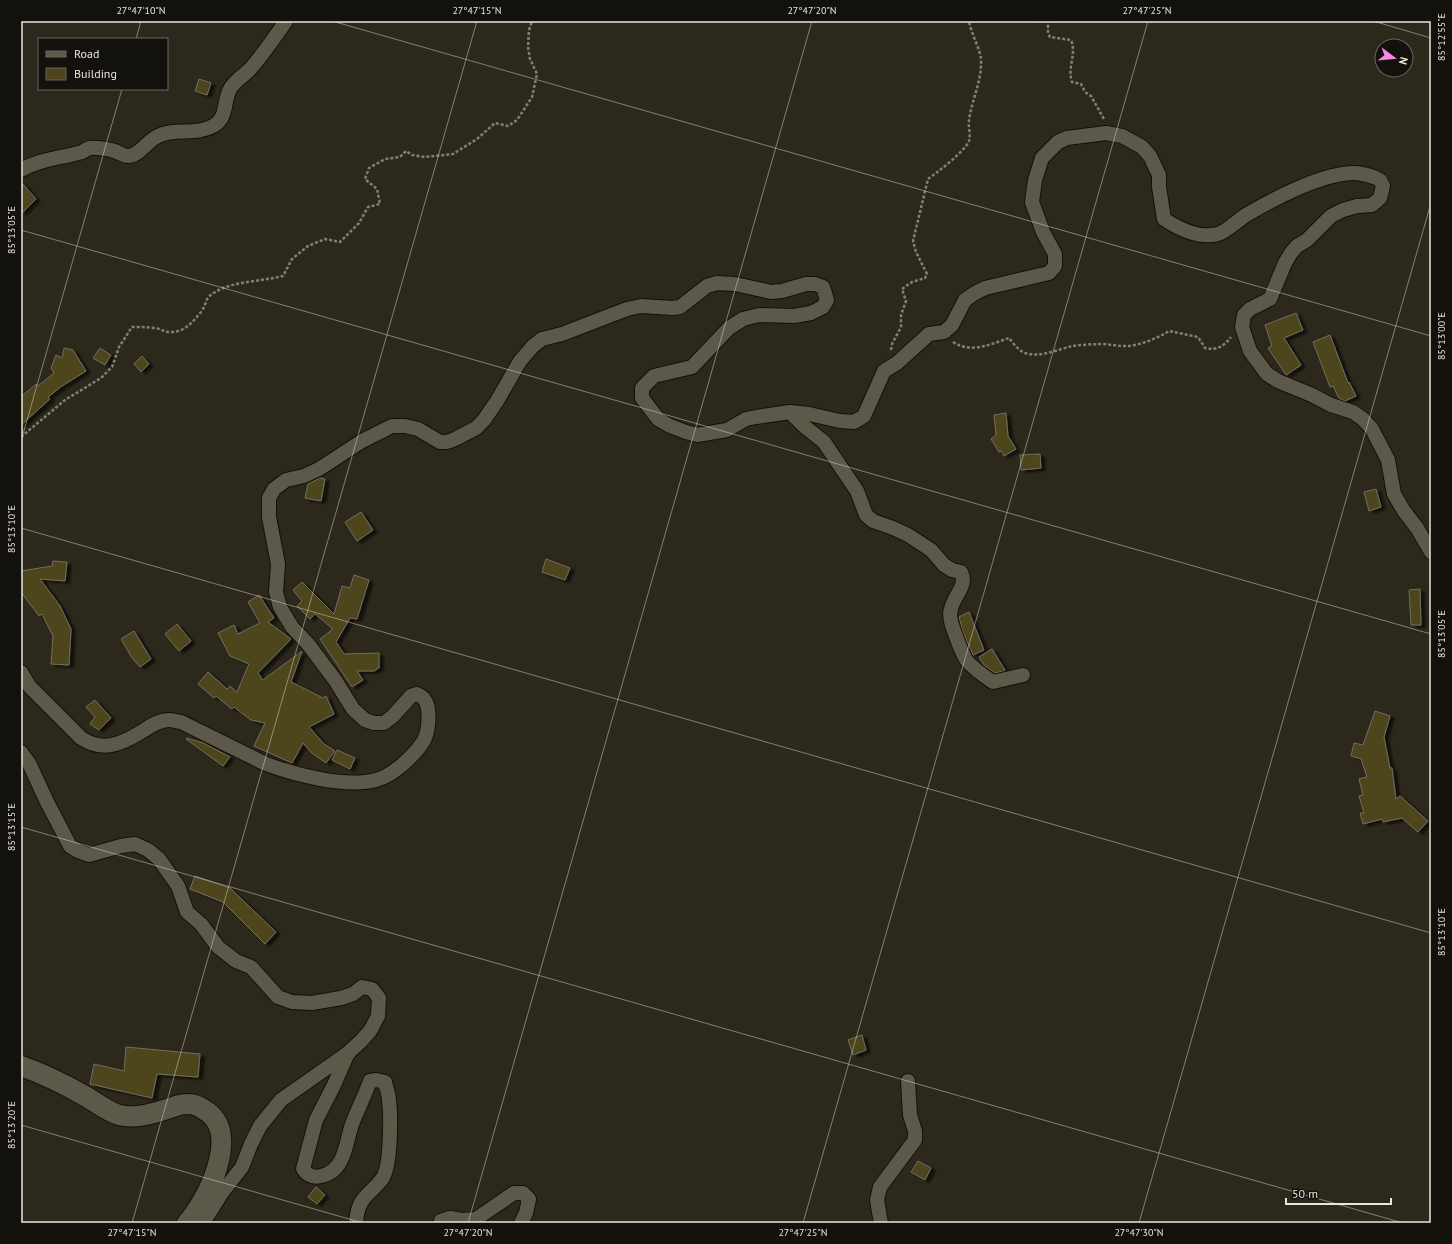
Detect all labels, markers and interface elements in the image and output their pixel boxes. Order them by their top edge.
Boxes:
text: 27°47'10"N [116,4,166,17]
text: 27°47'15"N [452,4,502,17]
text: 27°47'20"N [787,4,837,17]
text: 27°47'25"N [1122,4,1172,17]
text: 85°12'55"E [1435,13,1448,61]
legend [38,38,168,90]
north arrow [1374,38,1414,78]
text: Road [74,46,99,61]
text: N [1396,55,1411,66]
text: Building [74,66,117,81]
text: 85°13'05"E [5,206,18,254]
text: 85°13'00"E [1435,312,1448,360]
text: 85°13'10"E [5,505,18,553]
text: 85°13'05"E [1435,610,1448,658]
text: 85°13'15"E [5,803,18,851]
text: 85°13'10"E [1435,908,1448,956]
text: 85°13'20"E [5,1101,18,1149]
scale bar [1286,1180,1391,1206]
text: 50 m [1292,1186,1318,1201]
text: 27°47'15"N [107,1226,157,1239]
text: 27°47'20"N [443,1226,493,1239]
text: 27°47'25"N [778,1226,828,1239]
text: 27°47'30"N [1114,1226,1164,1239]

